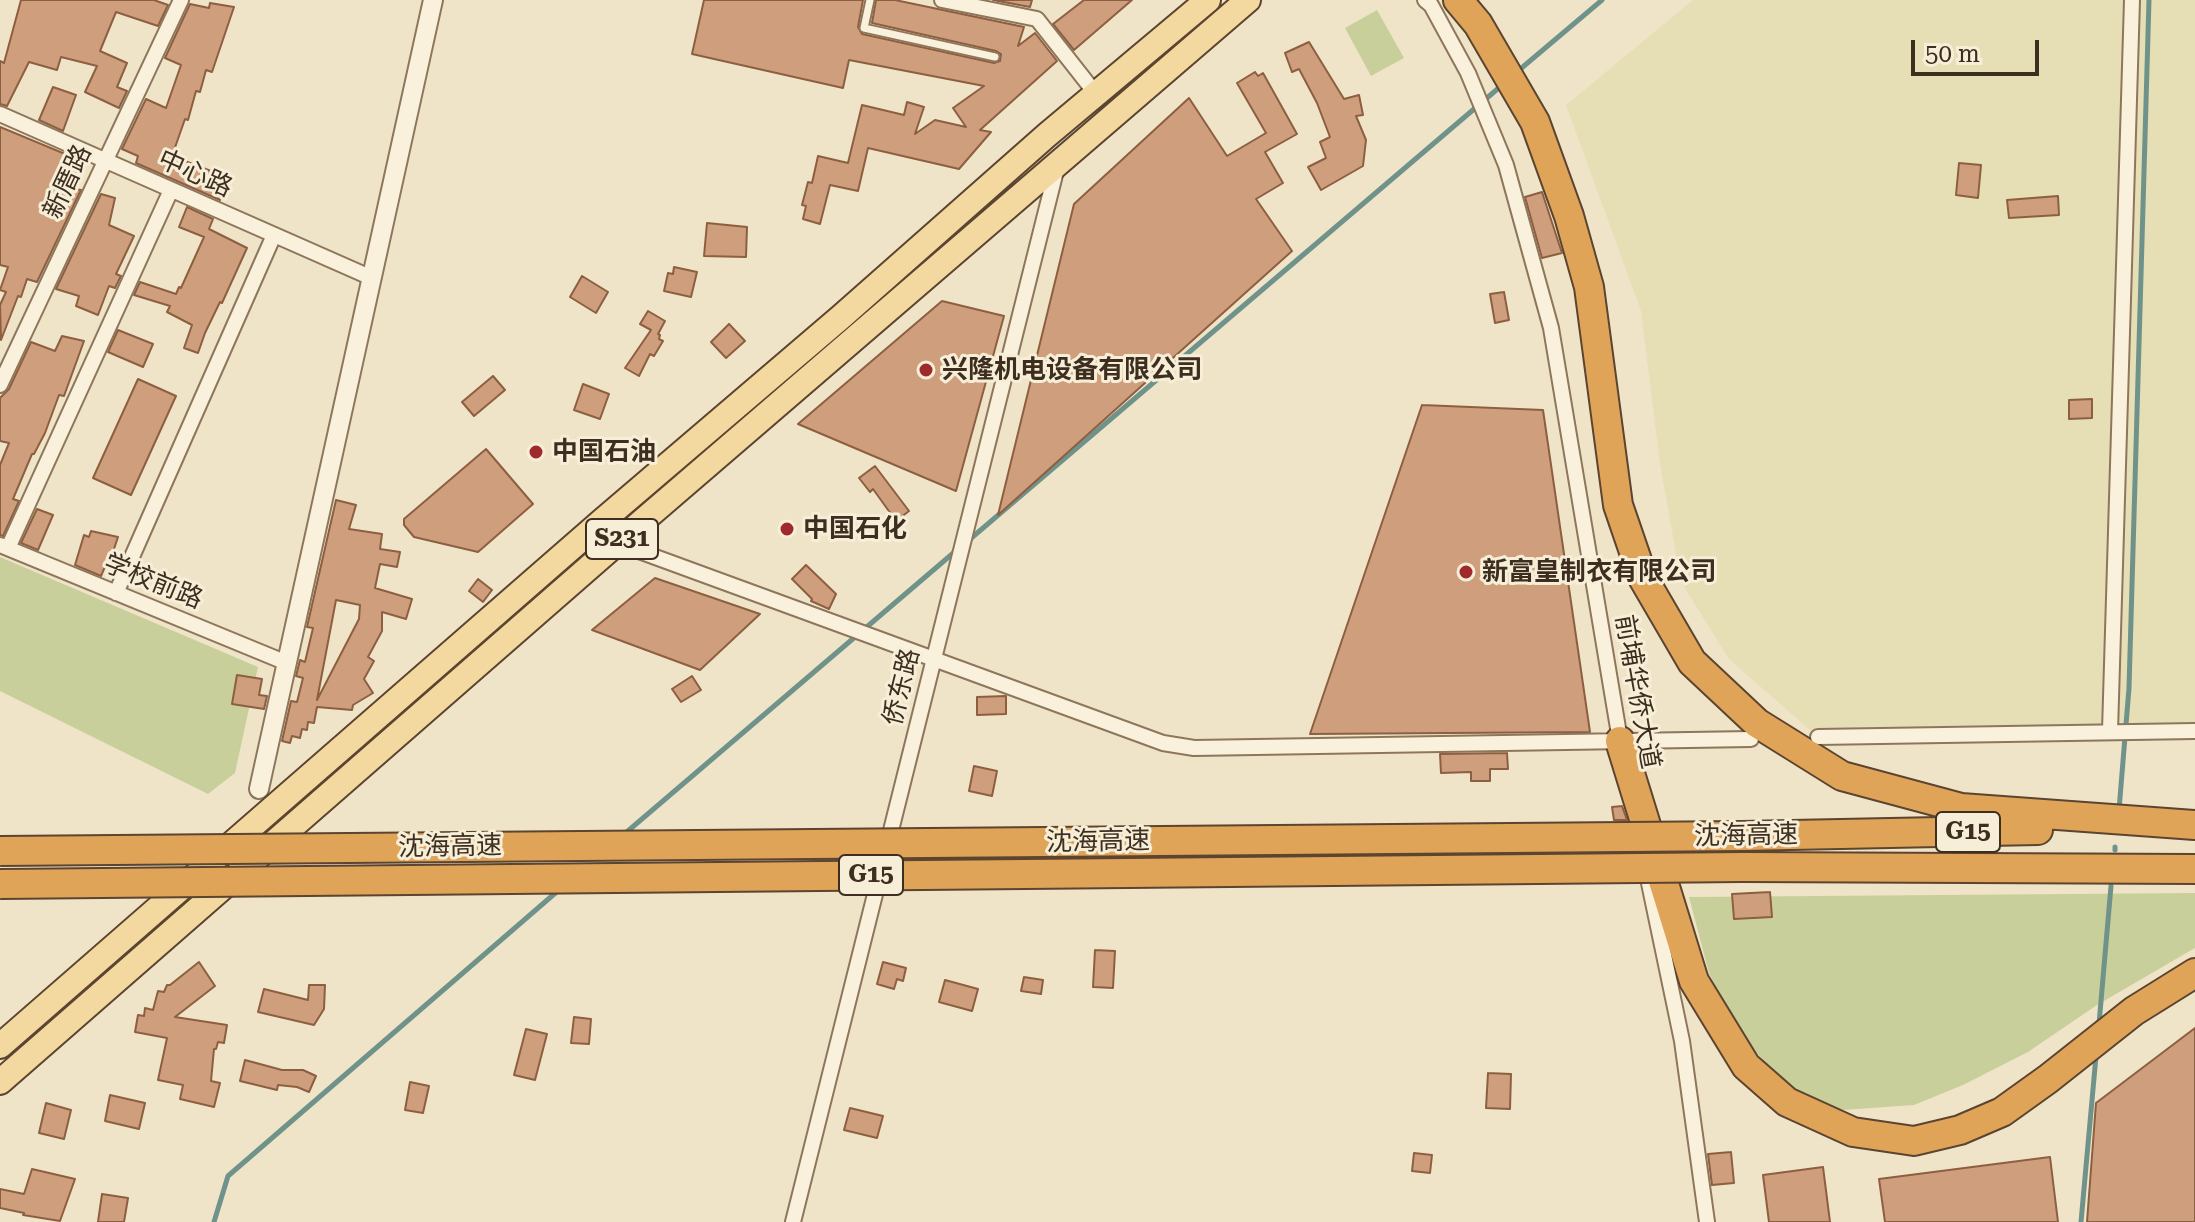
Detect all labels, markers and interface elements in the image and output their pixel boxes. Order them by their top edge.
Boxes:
scale bar [1915,24,2043,74]
text: 50 m [1925,40,1980,68]
street label: 新厝路 [37,140,99,224]
street label: 中心路 [153,144,237,204]
place label: 兴隆机电设备有限公司 [942,354,1202,386]
marker: 兴隆机电设备有限公司 [917,361,935,379]
place label: 中国石油 [552,436,656,468]
marker: 中国石油 [527,443,545,461]
place label: 中国石化 [803,513,907,545]
road number: S231 [586,519,658,559]
marker: 中国石化 [778,520,796,538]
street label: 学校前路 [99,548,207,616]
place label: 新富皇制衣有限公司 [1482,556,1716,588]
marker: 新富皇制衣有限公司 [1457,563,1475,581]
street label: 前埔华侨大道 [1608,612,1666,772]
street label: 侨东路 [877,645,927,729]
road number: G15 [1936,812,2000,852]
street label: 沈海高速 [1694,819,1798,853]
street label: 沈海高速 [1046,825,1150,859]
street label: 沈海高速 [398,830,502,864]
road number: G15 [839,855,903,895]

